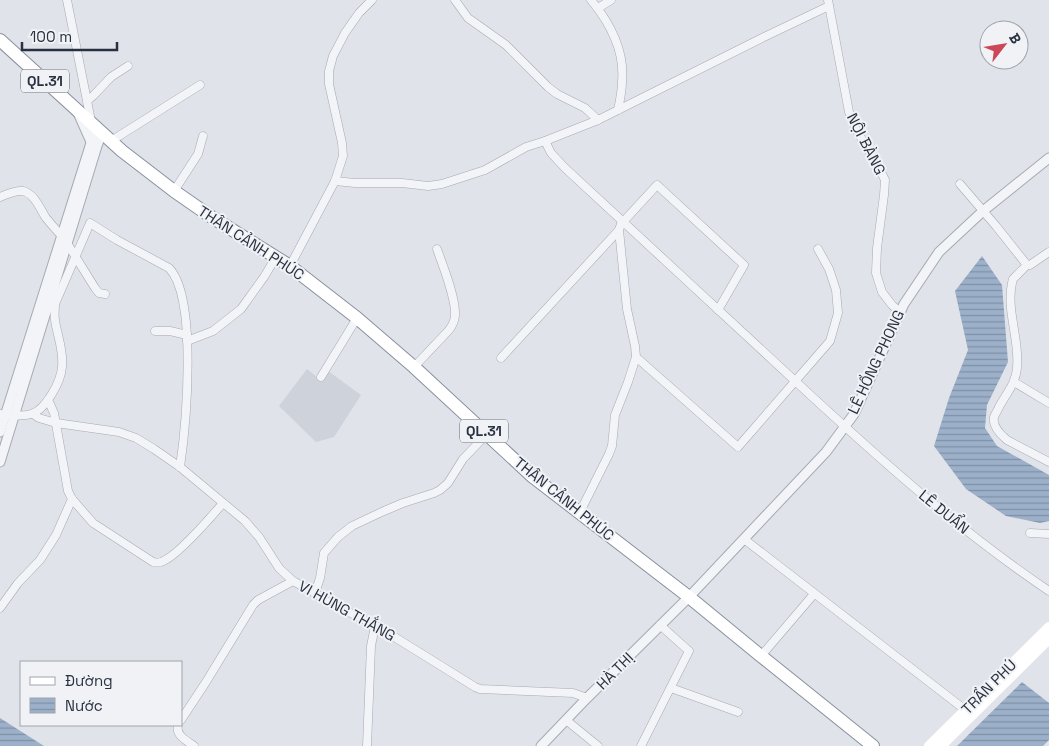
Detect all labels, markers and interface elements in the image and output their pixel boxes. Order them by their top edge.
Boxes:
scale bar [22,20,118,52]
north arrow [979,20,1029,70]
text: 100 m [30,27,72,46]
text: B [1005,30,1025,47]
road number: QL.31 [21,70,69,92]
street label: NỘI BÀNG [843,110,890,178]
street label: THÂN CẢNH PHÚC [195,201,308,284]
street label: LÊ HỒNG PHONG [842,306,908,417]
road number: QL.31 [460,420,508,442]
street label: THÂN CẢNH PHÚC [511,453,618,545]
street label: LÊ DUẨN [915,484,975,538]
street label: VI HÙNG THẮNG [295,575,400,645]
street label: HÀ THỊ [592,648,637,693]
street label: TRẦN PHÚ [956,654,1020,718]
legend [20,661,182,726]
text: Đường [65,671,113,690]
text: Nước [65,696,103,715]

